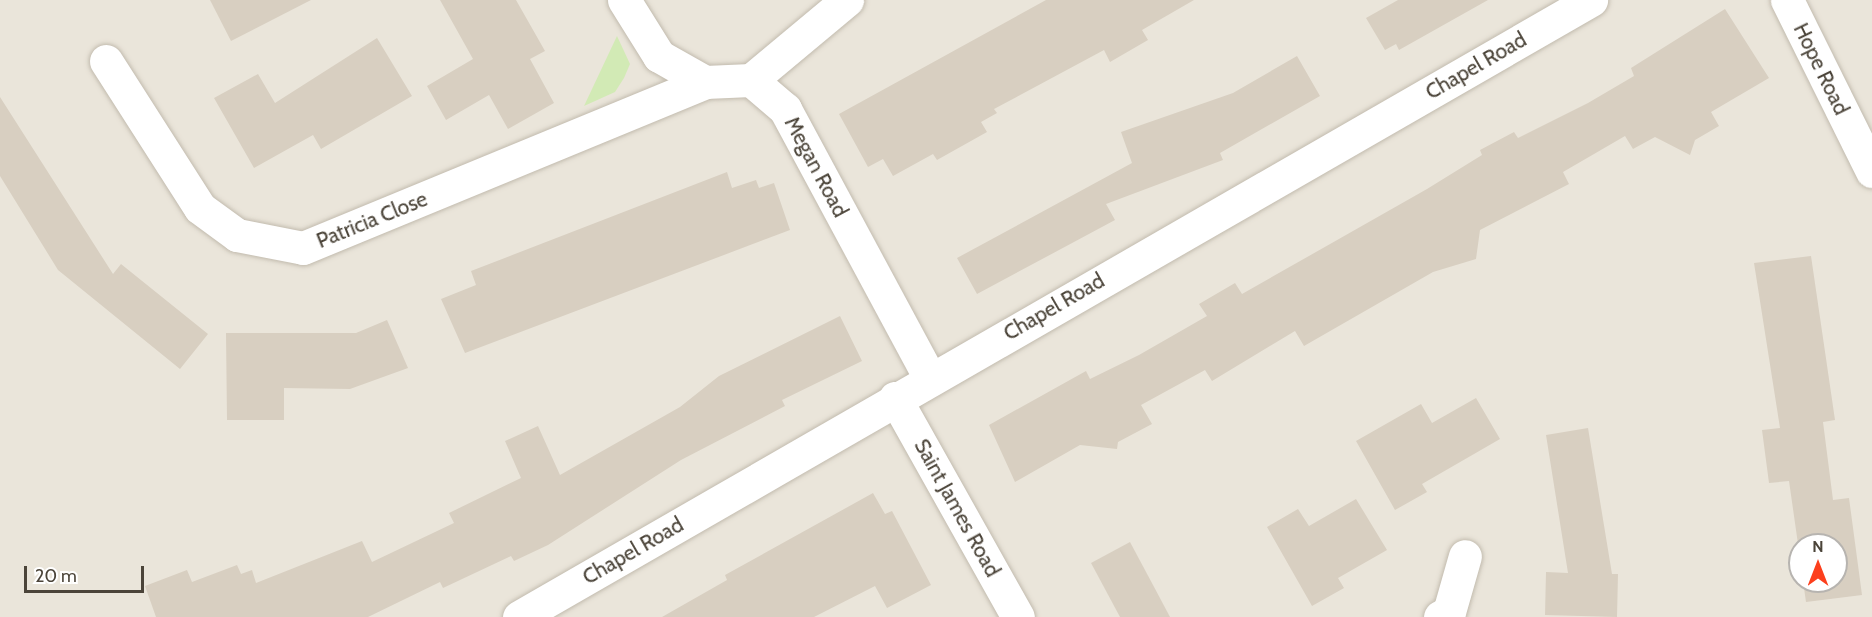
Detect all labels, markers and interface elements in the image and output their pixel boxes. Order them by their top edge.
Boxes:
street label: Hope Road [1788,19,1854,119]
street label: Chapel Road [1421,27,1531,105]
street label: Megan Road [779,112,853,222]
street label: Patricia Close [313,186,431,254]
street label: Chapel Road [999,268,1109,346]
street label: Saint James Road [909,435,1005,581]
street label: Chapel Road [578,512,688,590]
north arrow [1788,533,1848,593]
text: N [1812,537,1824,556]
scale bar [27,554,147,592]
text: 20 m [35,565,77,587]

